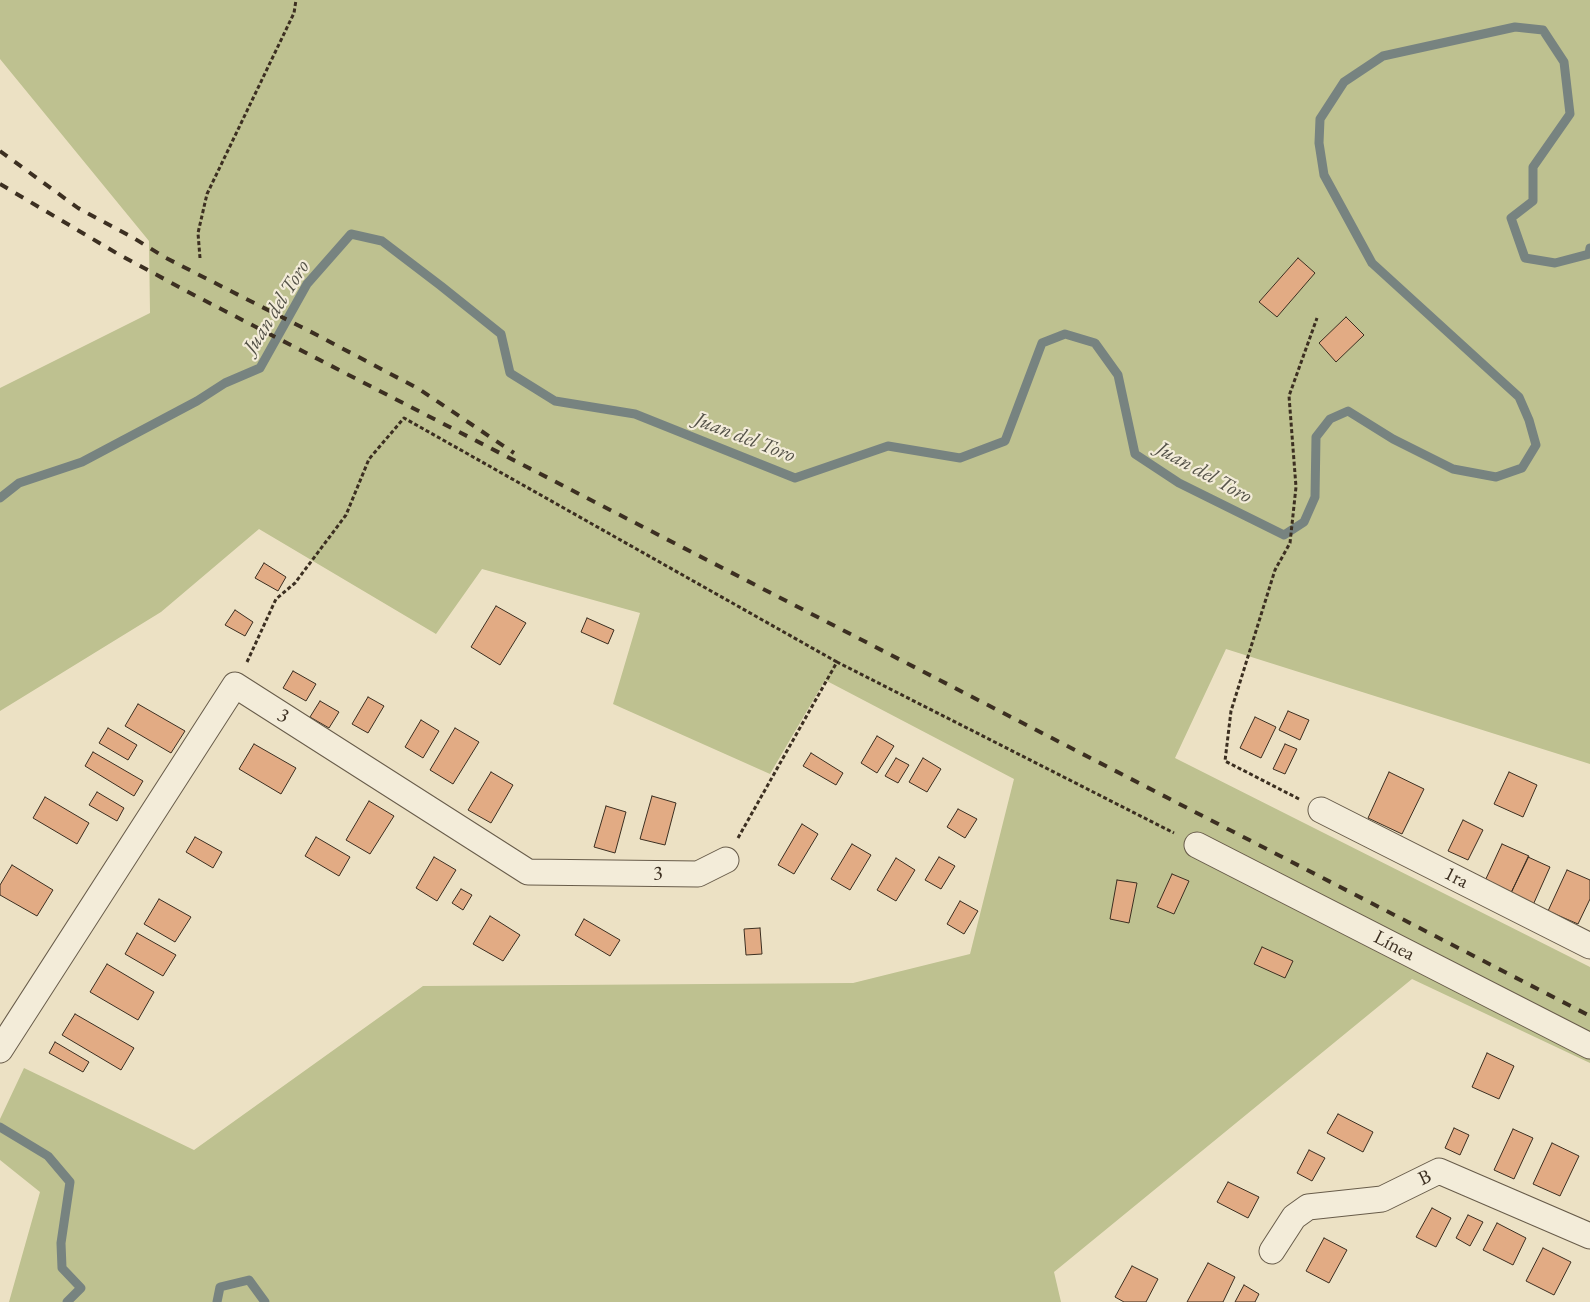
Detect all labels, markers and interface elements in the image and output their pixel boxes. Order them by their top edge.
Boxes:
water label: Juan del Toro [238,256,316,358]
water label: Juan del Toro [691,407,799,469]
water label: Juan del Toro [1152,436,1256,510]
street label: 3 [272,703,294,729]
street label: 3 [653,862,663,886]
street label: 1ra [1440,862,1472,894]
street label: Línea [1369,926,1419,966]
street label: B [1415,1165,1435,1191]

